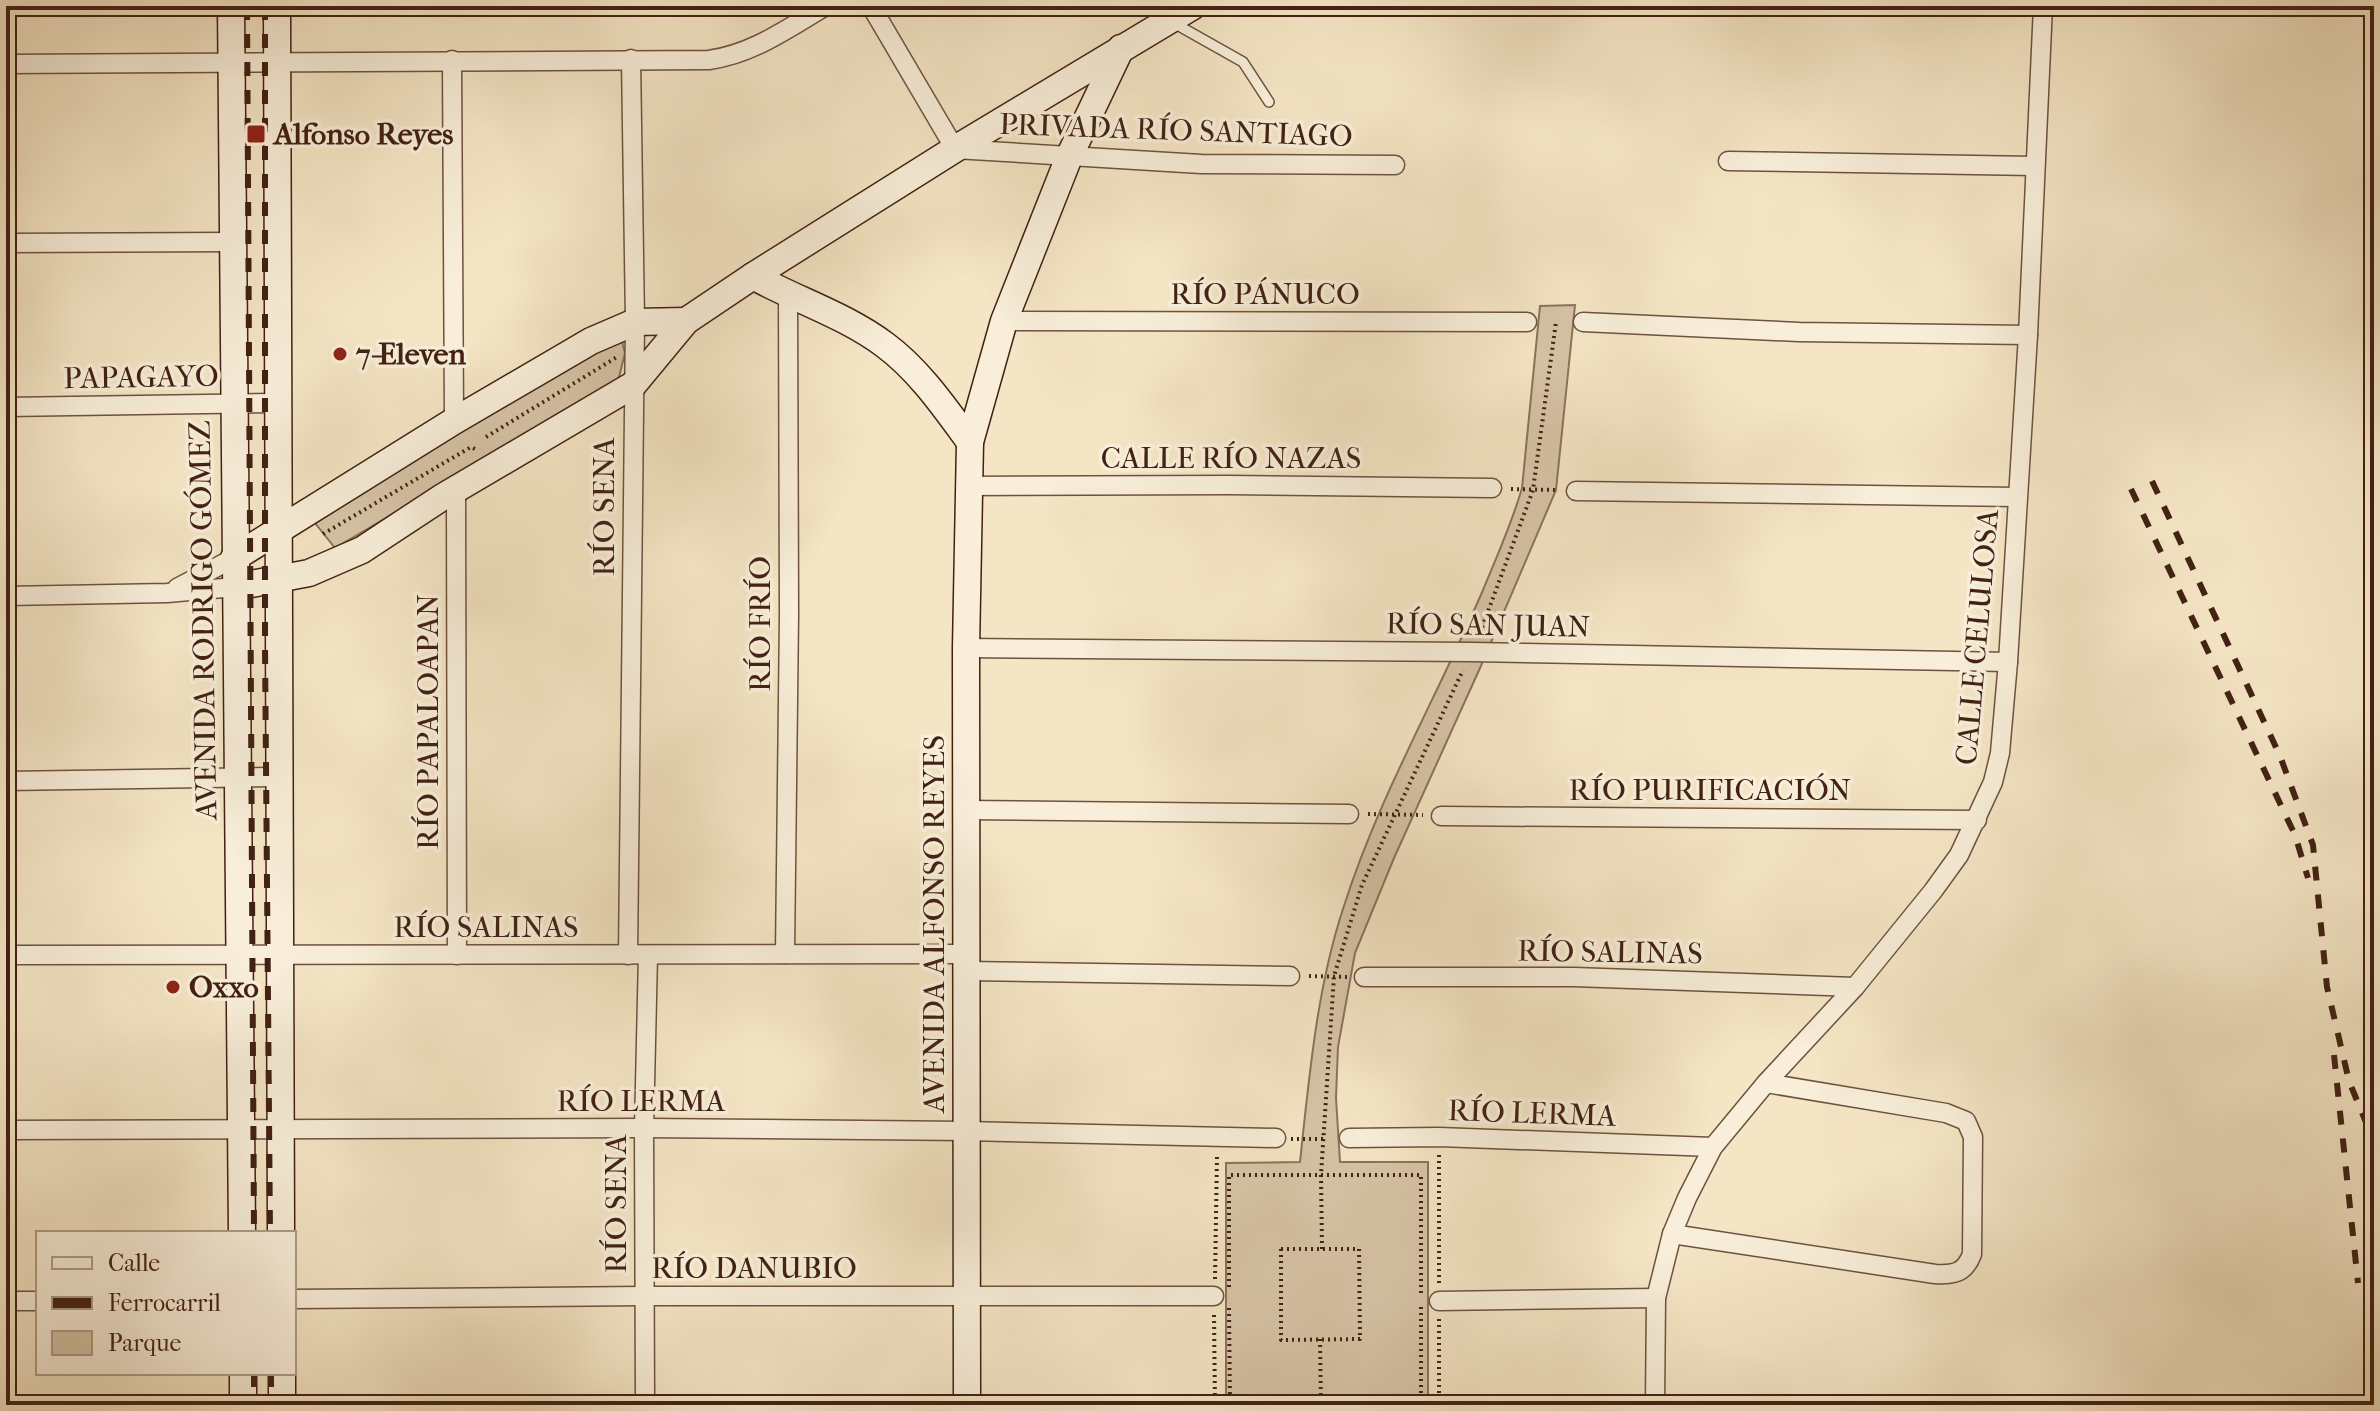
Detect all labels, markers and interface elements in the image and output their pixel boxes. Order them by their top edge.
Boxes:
street label: PRIVADA RÍO SANTIAGO [999,107,1353,154]
place label: Alfonso Reyes [272,117,453,152]
marker: Alfonso Reyes [245,123,267,145]
street label: RÍO PÁNUCO [1170,277,1360,312]
place label: 7-Eleven [355,337,466,372]
marker: 7-Eleven [331,345,349,363]
street label: PAPAGAYO [63,359,219,396]
street label: AVENIDA RODRIGO GÓMEZ [183,420,225,821]
street label: RÍO SENA [587,437,622,576]
street label: CALLE RÍO NAZAS [1101,441,1361,476]
street label: CALLE CELULOSA [1949,507,2006,766]
street label: RÍO FRÍO [743,556,778,692]
street label: RÍO PAPALOAPAN [411,594,446,850]
street label: RÍO SAN JUAN [1386,606,1591,645]
street label: AVENIDA ALFONSO REYES [917,735,952,1114]
street label: RÍO PURIFICACIÓN [1569,773,1851,808]
street label: RÍO SALINAS [393,910,579,945]
street label: RÍO SALINAS [1517,933,1703,972]
place label: Oxxo [189,970,259,1005]
marker: Oxxo [164,978,182,996]
street label: RÍO LERMA [557,1084,726,1119]
street label: RÍO LERMA [1447,1093,1617,1134]
street label: RÍO SENA [599,1134,634,1273]
legend [36,1231,296,1375]
text: Calle [108,1249,160,1277]
street label: RÍO DANUBIO [651,1251,857,1286]
text: Ferrocarril [108,1289,221,1317]
text: Parque [108,1329,181,1357]

